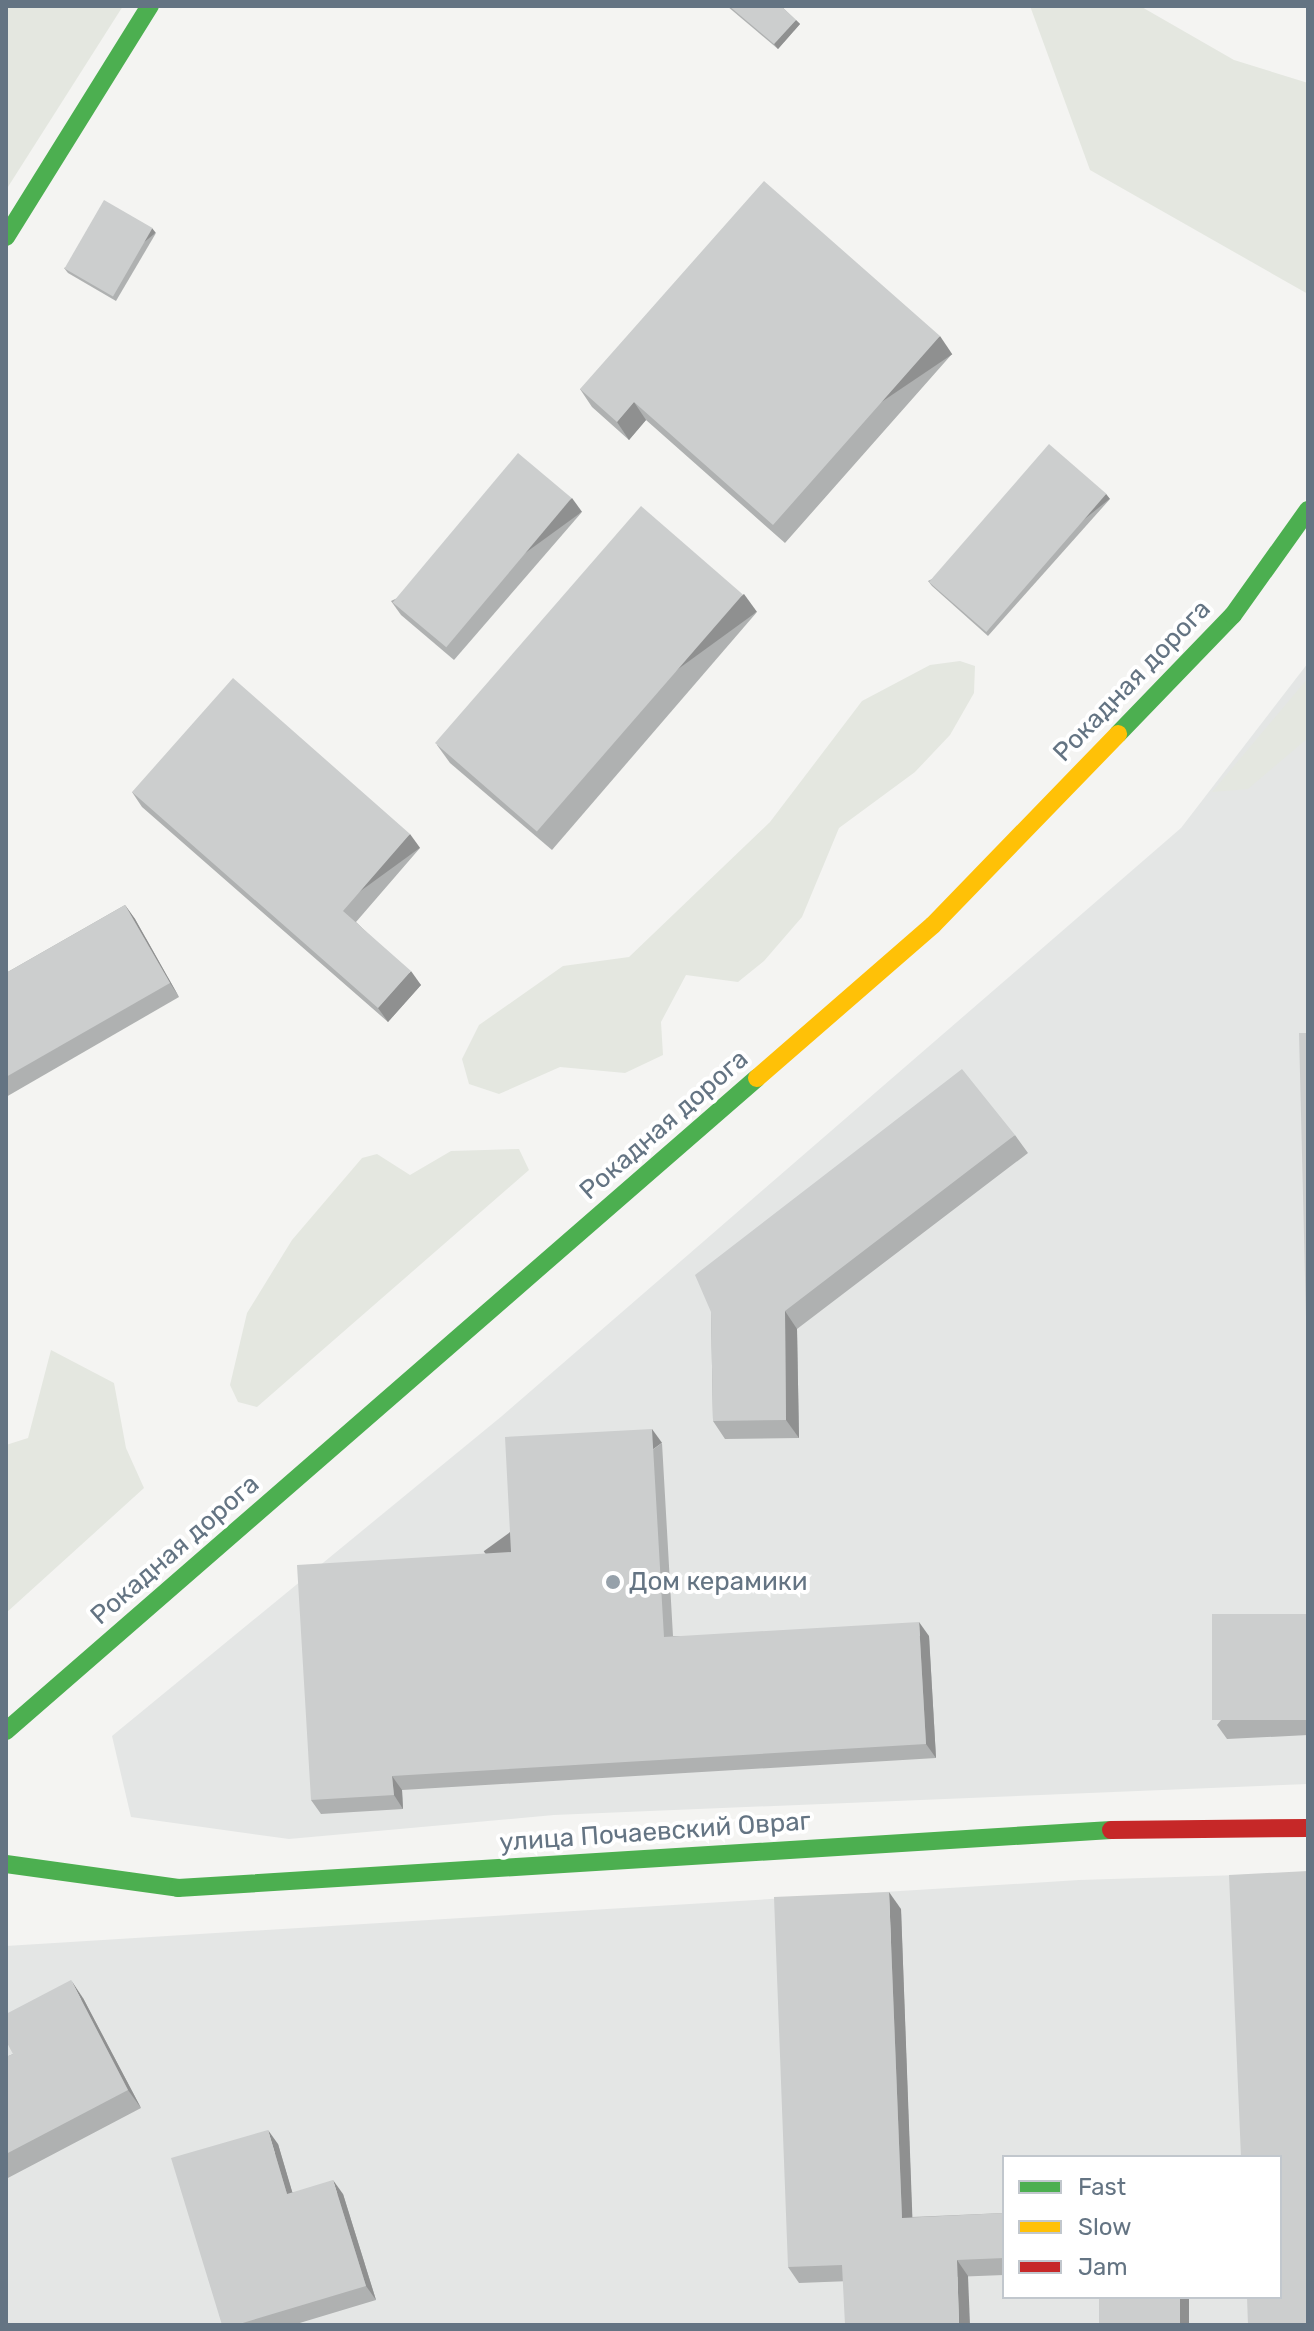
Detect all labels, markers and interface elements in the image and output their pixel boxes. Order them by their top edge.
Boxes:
street label: Рокадная дорога [1047,594,1217,768]
street label: Рокадная дорога [573,1043,755,1207]
street label: Рокадная дорога [84,1468,266,1632]
place label: Дом керамики [629,1566,807,1598]
marker: Дом керамики [604,1573,622,1591]
street label: улица Почаевский Овраг [498,1806,812,1858]
legend [1002,2155,1282,2299]
text: Fast [1078,2173,1126,2201]
text: Slow [1078,2213,1131,2241]
text: Jam [1078,2253,1128,2281]

